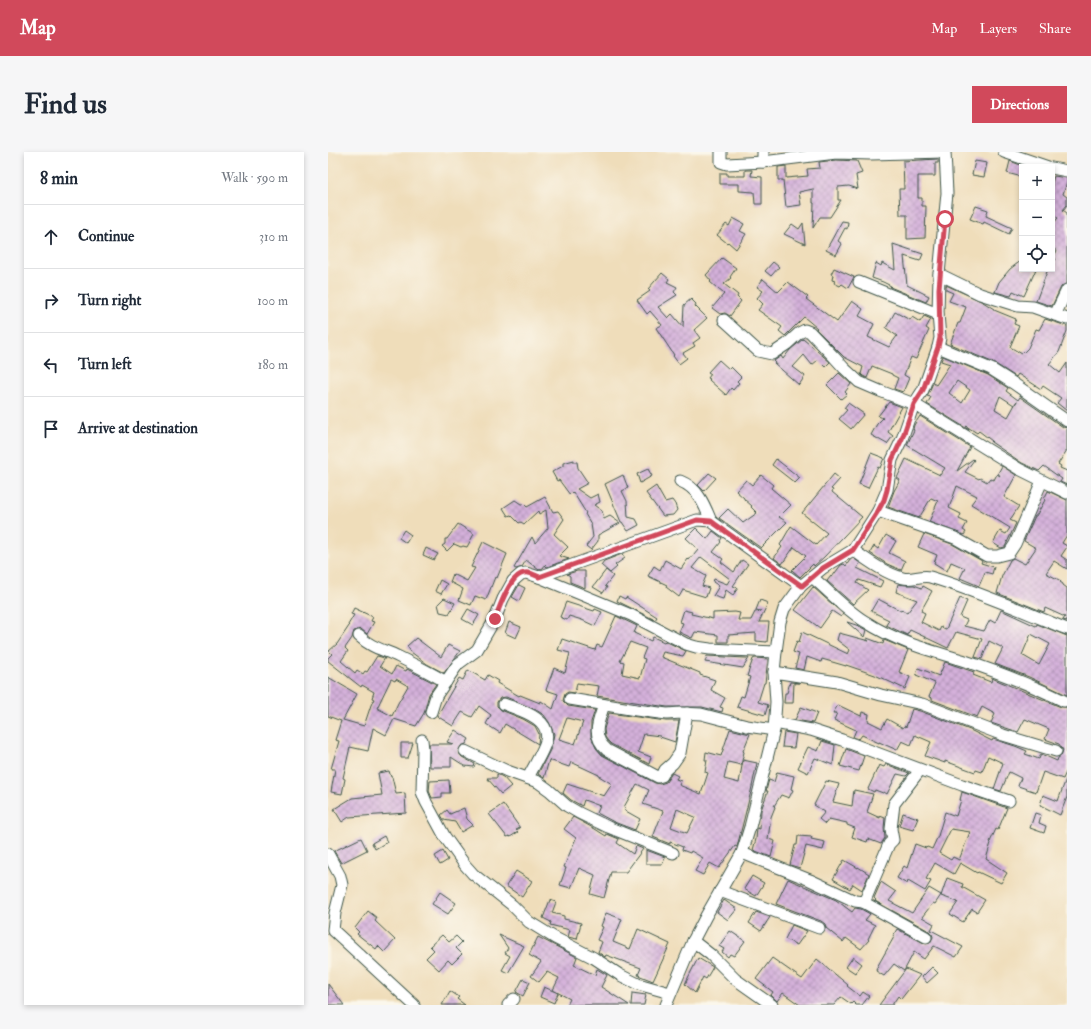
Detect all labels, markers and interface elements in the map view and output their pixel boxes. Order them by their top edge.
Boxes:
text: Map [20,16,56,40]
text: Map [931,20,957,37]
text: Layers [979,20,1017,37]
text: Share [1039,20,1071,37]
button: Directions [972,86,1067,123]
text: Find us [24,87,107,122]
map controls [1019,164,1055,272]
button: + [1019,164,1055,200]
text: 8 min [40,168,78,189]
text: Walk · 590 m [221,170,288,186]
button: − [1019,200,1055,236]
route start [936,210,954,228]
icon: ahead [40,226,62,248]
text: Continue [78,227,134,246]
text: 310 m [259,229,288,245]
button: locate [1019,236,1055,272]
icon: right [40,290,62,312]
text: Turn right [78,291,141,310]
text: 100 m [257,293,288,309]
icon: left [40,354,62,376]
text: Turn left [78,355,132,374]
text: 180 m [258,357,288,373]
icon: arrive [40,418,62,440]
text: Arrive at destination [78,419,198,438]
route end [486,610,504,628]

